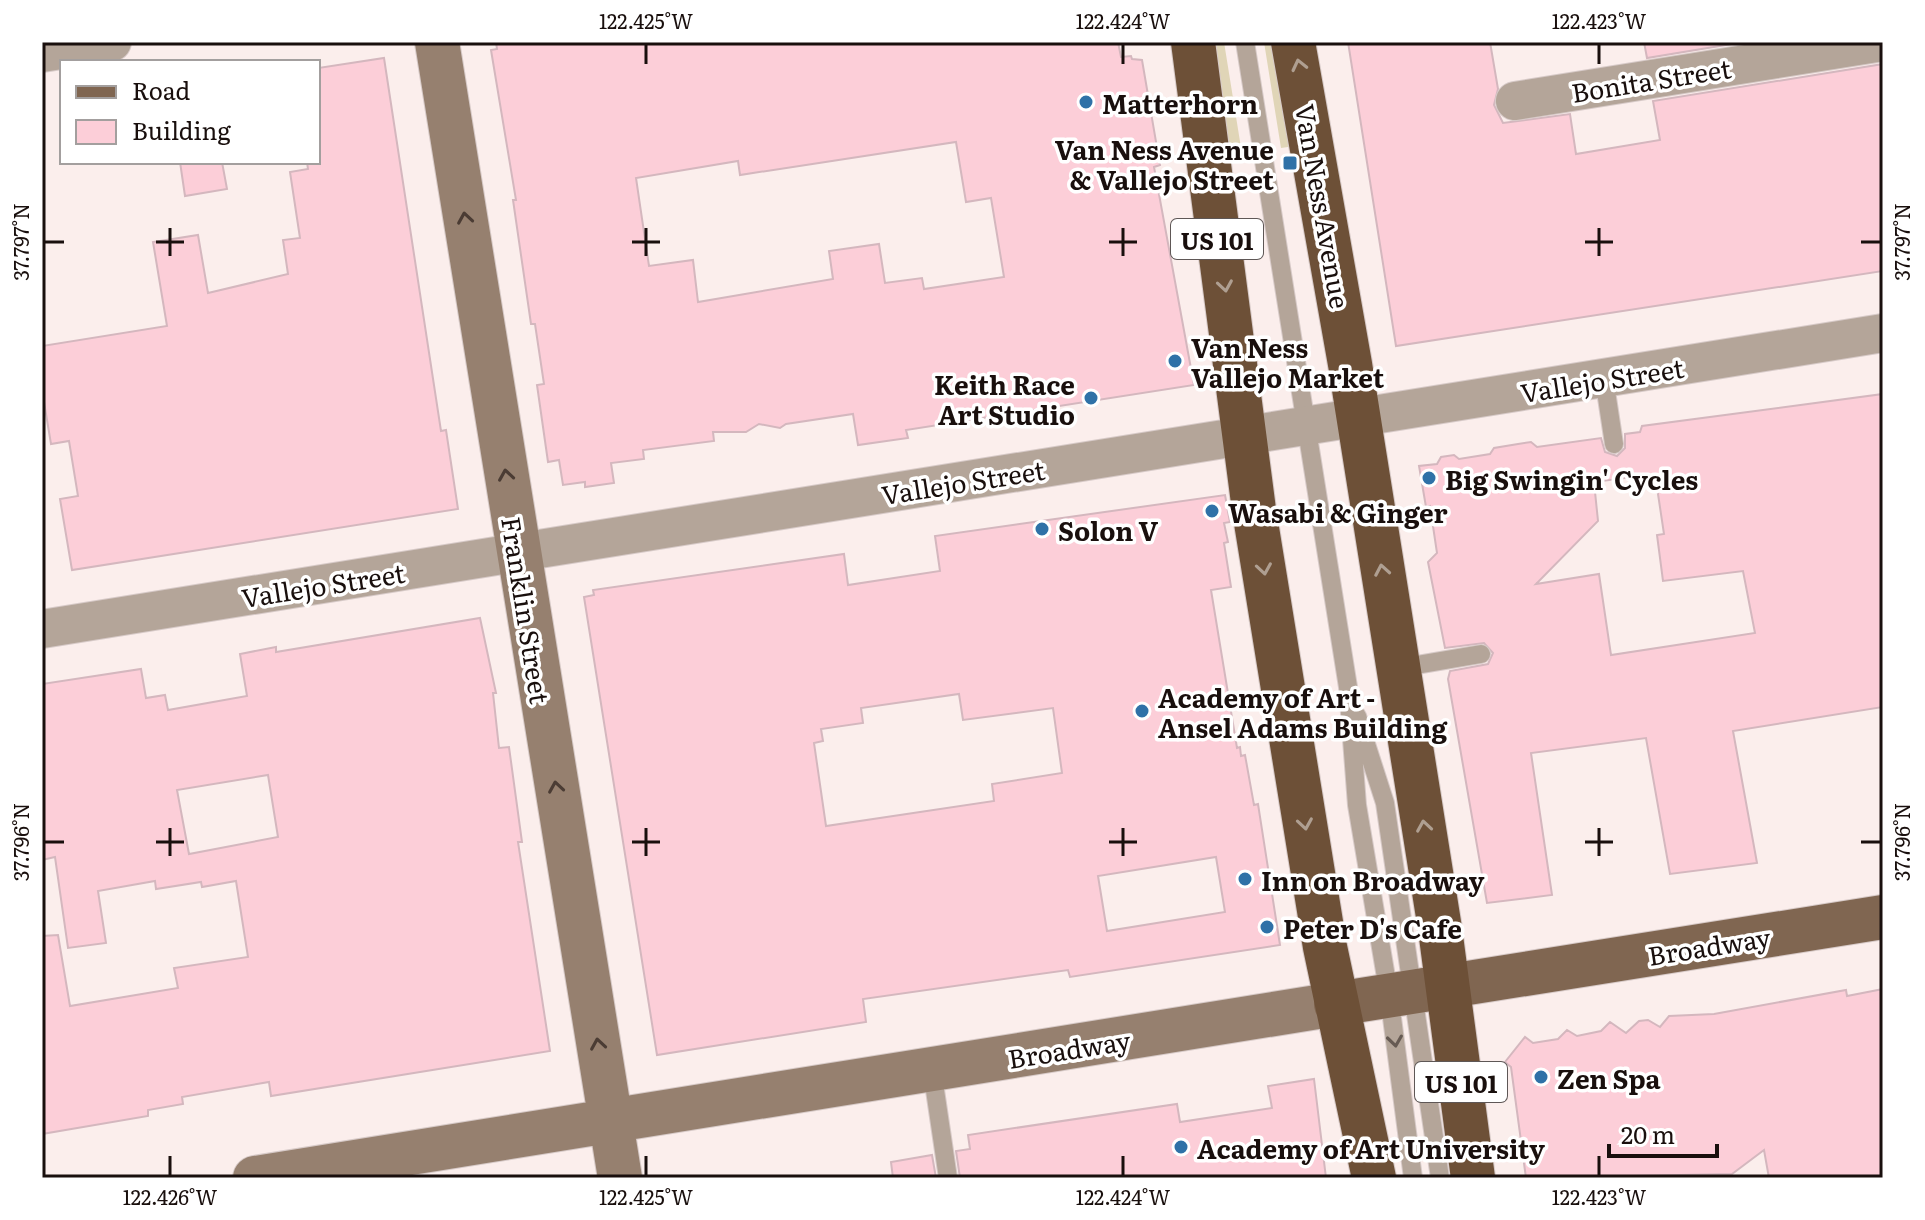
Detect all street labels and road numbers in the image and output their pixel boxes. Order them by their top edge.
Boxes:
street label: Bonita Street [1568,47,1734,111]
street label: Van Ness Avenue [1287,101,1361,311]
road number: US 101 [1171,219,1263,259]
street label: Vallejo Street [1518,347,1687,411]
street label: Vallejo Street [879,449,1048,513]
street label: Franklin Street [493,514,561,707]
street label: Vallejo Street [239,552,408,616]
street label: Broadway [1645,916,1773,974]
street label: Broadway [1005,1019,1133,1077]
road number: US 101 [1415,1062,1507,1102]

